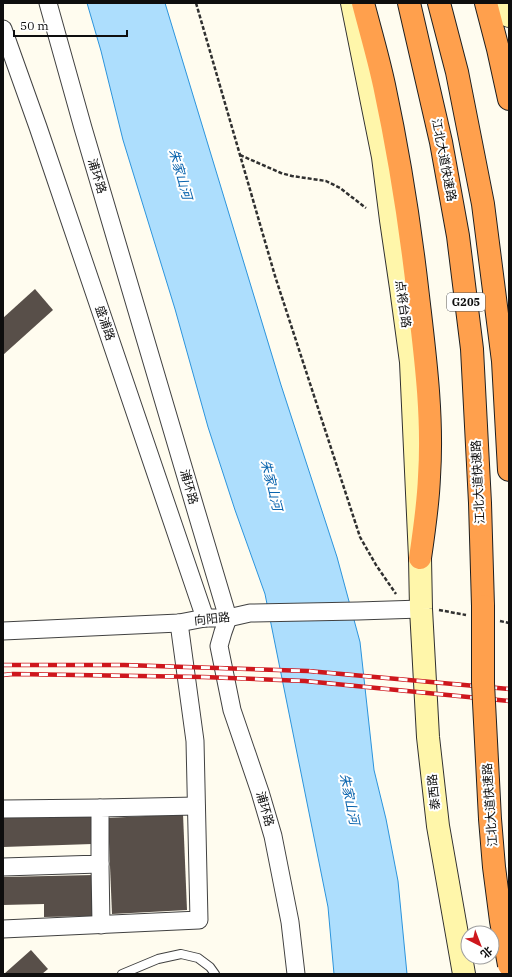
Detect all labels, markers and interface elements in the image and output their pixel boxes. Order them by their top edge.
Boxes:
scale bar [14,12,127,38]
text: 50 m [20,18,49,33]
street label: 江北大道快速路 [429,117,460,203]
water label: 朱家山河 [165,147,197,204]
street label: 浦环路 [85,156,110,195]
street label: 点将台路 [393,279,414,329]
road number: G205 [447,293,485,311]
street label: 盛浦路 [93,303,118,342]
street label: 江北大道快速路 [468,440,487,524]
water label: 朱家山河 [257,458,287,515]
street label: 浦环路 [177,467,202,506]
street label: 向阳路 [193,609,231,628]
street label: 江北大道快速路 [479,763,500,847]
water label: 朱家山河 [336,772,364,829]
street label: 泰西路 [424,773,443,811]
street label: 浦环路 [253,789,278,828]
north arrow [460,925,500,965]
text: 北 [478,944,495,961]

